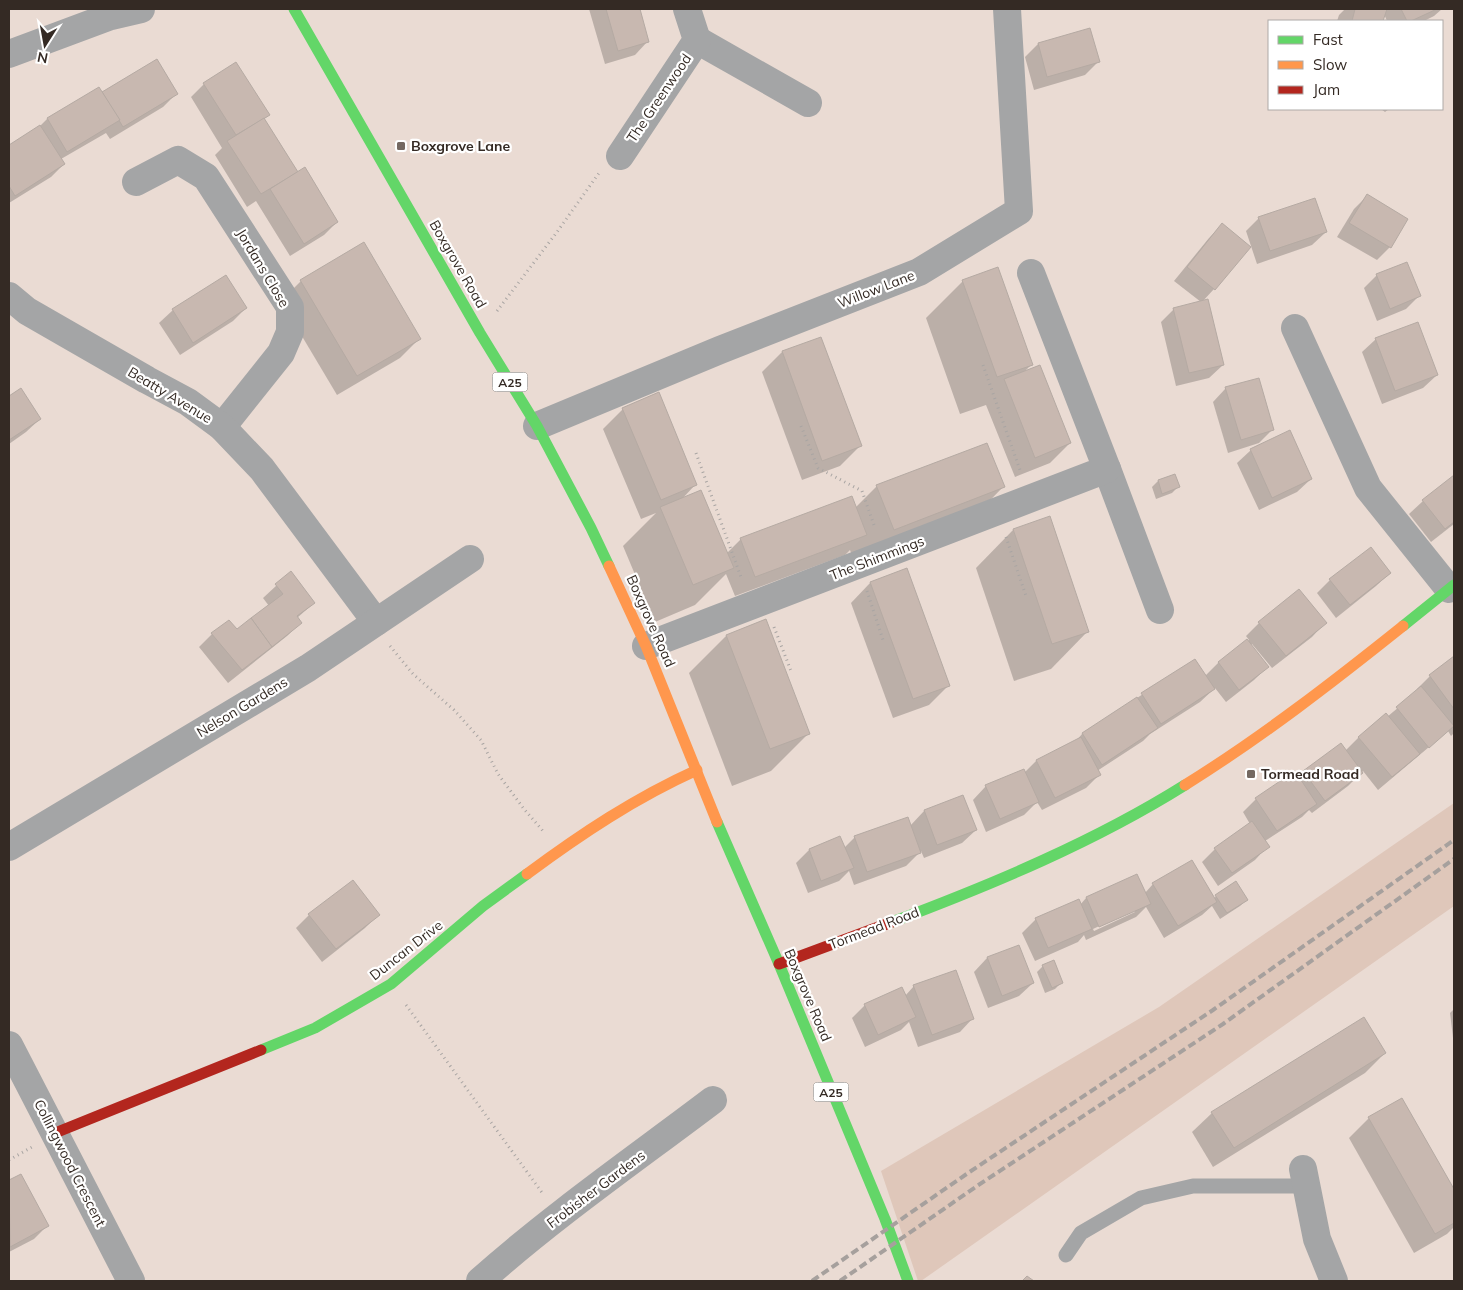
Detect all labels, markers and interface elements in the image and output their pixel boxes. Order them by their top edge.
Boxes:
north arrow [20,20,70,70]
legend [1268,20,1443,110]
text: Fast [1313,30,1343,49]
text: N [36,48,49,68]
street label: The Greenwood [623,50,695,146]
text: Slow [1313,55,1347,74]
text: Jam [1313,80,1340,99]
place label: Boxgrove Lane [411,137,510,155]
marker: Boxgrove Lane [395,140,407,152]
street label: Boxgrove Road [425,217,491,311]
street label: Jordans Close [232,225,294,311]
street label: Willow Lane [835,266,917,312]
street label: Beatty Avenue [125,363,215,427]
road number: A25 [492,372,528,392]
street label: The Shimmings [827,532,927,584]
street label: Boxgrove Road [623,572,679,670]
street label: Nelson Gardens [193,673,291,741]
place label: Tormead Road [1261,765,1359,783]
marker: Tormead Road [1245,768,1257,780]
street label: Tormead Road [826,903,922,953]
street label: Duncan Drive [366,916,446,984]
street label: Boxgrove Road [780,946,836,1044]
road number: A25 [814,1082,848,1102]
street label: Collingwood Crescent [30,1096,110,1230]
street label: Frobisher Gardens [543,1146,649,1232]

